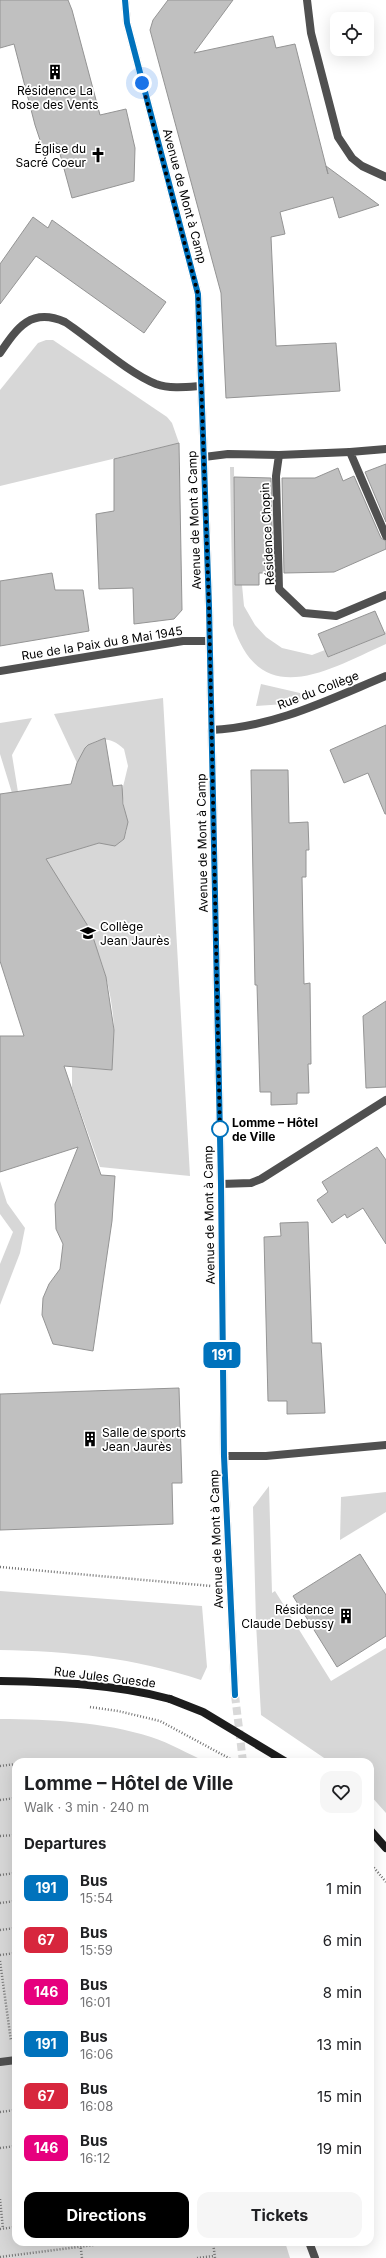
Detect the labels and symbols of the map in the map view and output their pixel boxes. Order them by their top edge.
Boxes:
building icon: Résidence La Rose des Vents [46,63,64,81]
your location [132,73,152,93]
place label: Résidence La Rose des Vents [11,83,99,112]
street label: Avenue de Mont à Camp [160,127,210,265]
place label: Église du Sacré Coeur [15,141,86,170]
church icon: Église du Sacré Coeur [89,146,107,164]
street label: Avenue de Mont à Camp [184,450,204,590]
street label: Résidence Chopin [257,482,277,586]
street label: Rue de la Paix du 8 Mai 1945 [20,623,184,663]
street label: Rue du Collège [275,668,361,712]
street label: Avenue de Mont à Camp [193,773,211,913]
place label: Collège Jean Jaurès [100,919,170,948]
school or university icon: Collège Jean Jaurès [79,924,97,942]
place label: Lomme – Hôtel de Ville [232,1115,318,1144]
marker: Lomme – Hôtel de Ville [211,1120,229,1138]
street label: Avenue de Mont à Camp [200,1145,218,1285]
line badge: 191 [199,1342,245,1368]
place label: Salle de sports Jean Jaurès [102,1425,186,1454]
building icon: Salle de sports Jean Jaurès [81,1430,99,1448]
street label: Avenue de Mont à Camp [206,1469,226,1609]
place label: Résidence Claude Debussy [241,1602,334,1631]
building icon: Résidence Claude Debussy [337,1607,355,1625]
street label: Rue Jules Guesde [53,1663,157,1691]

